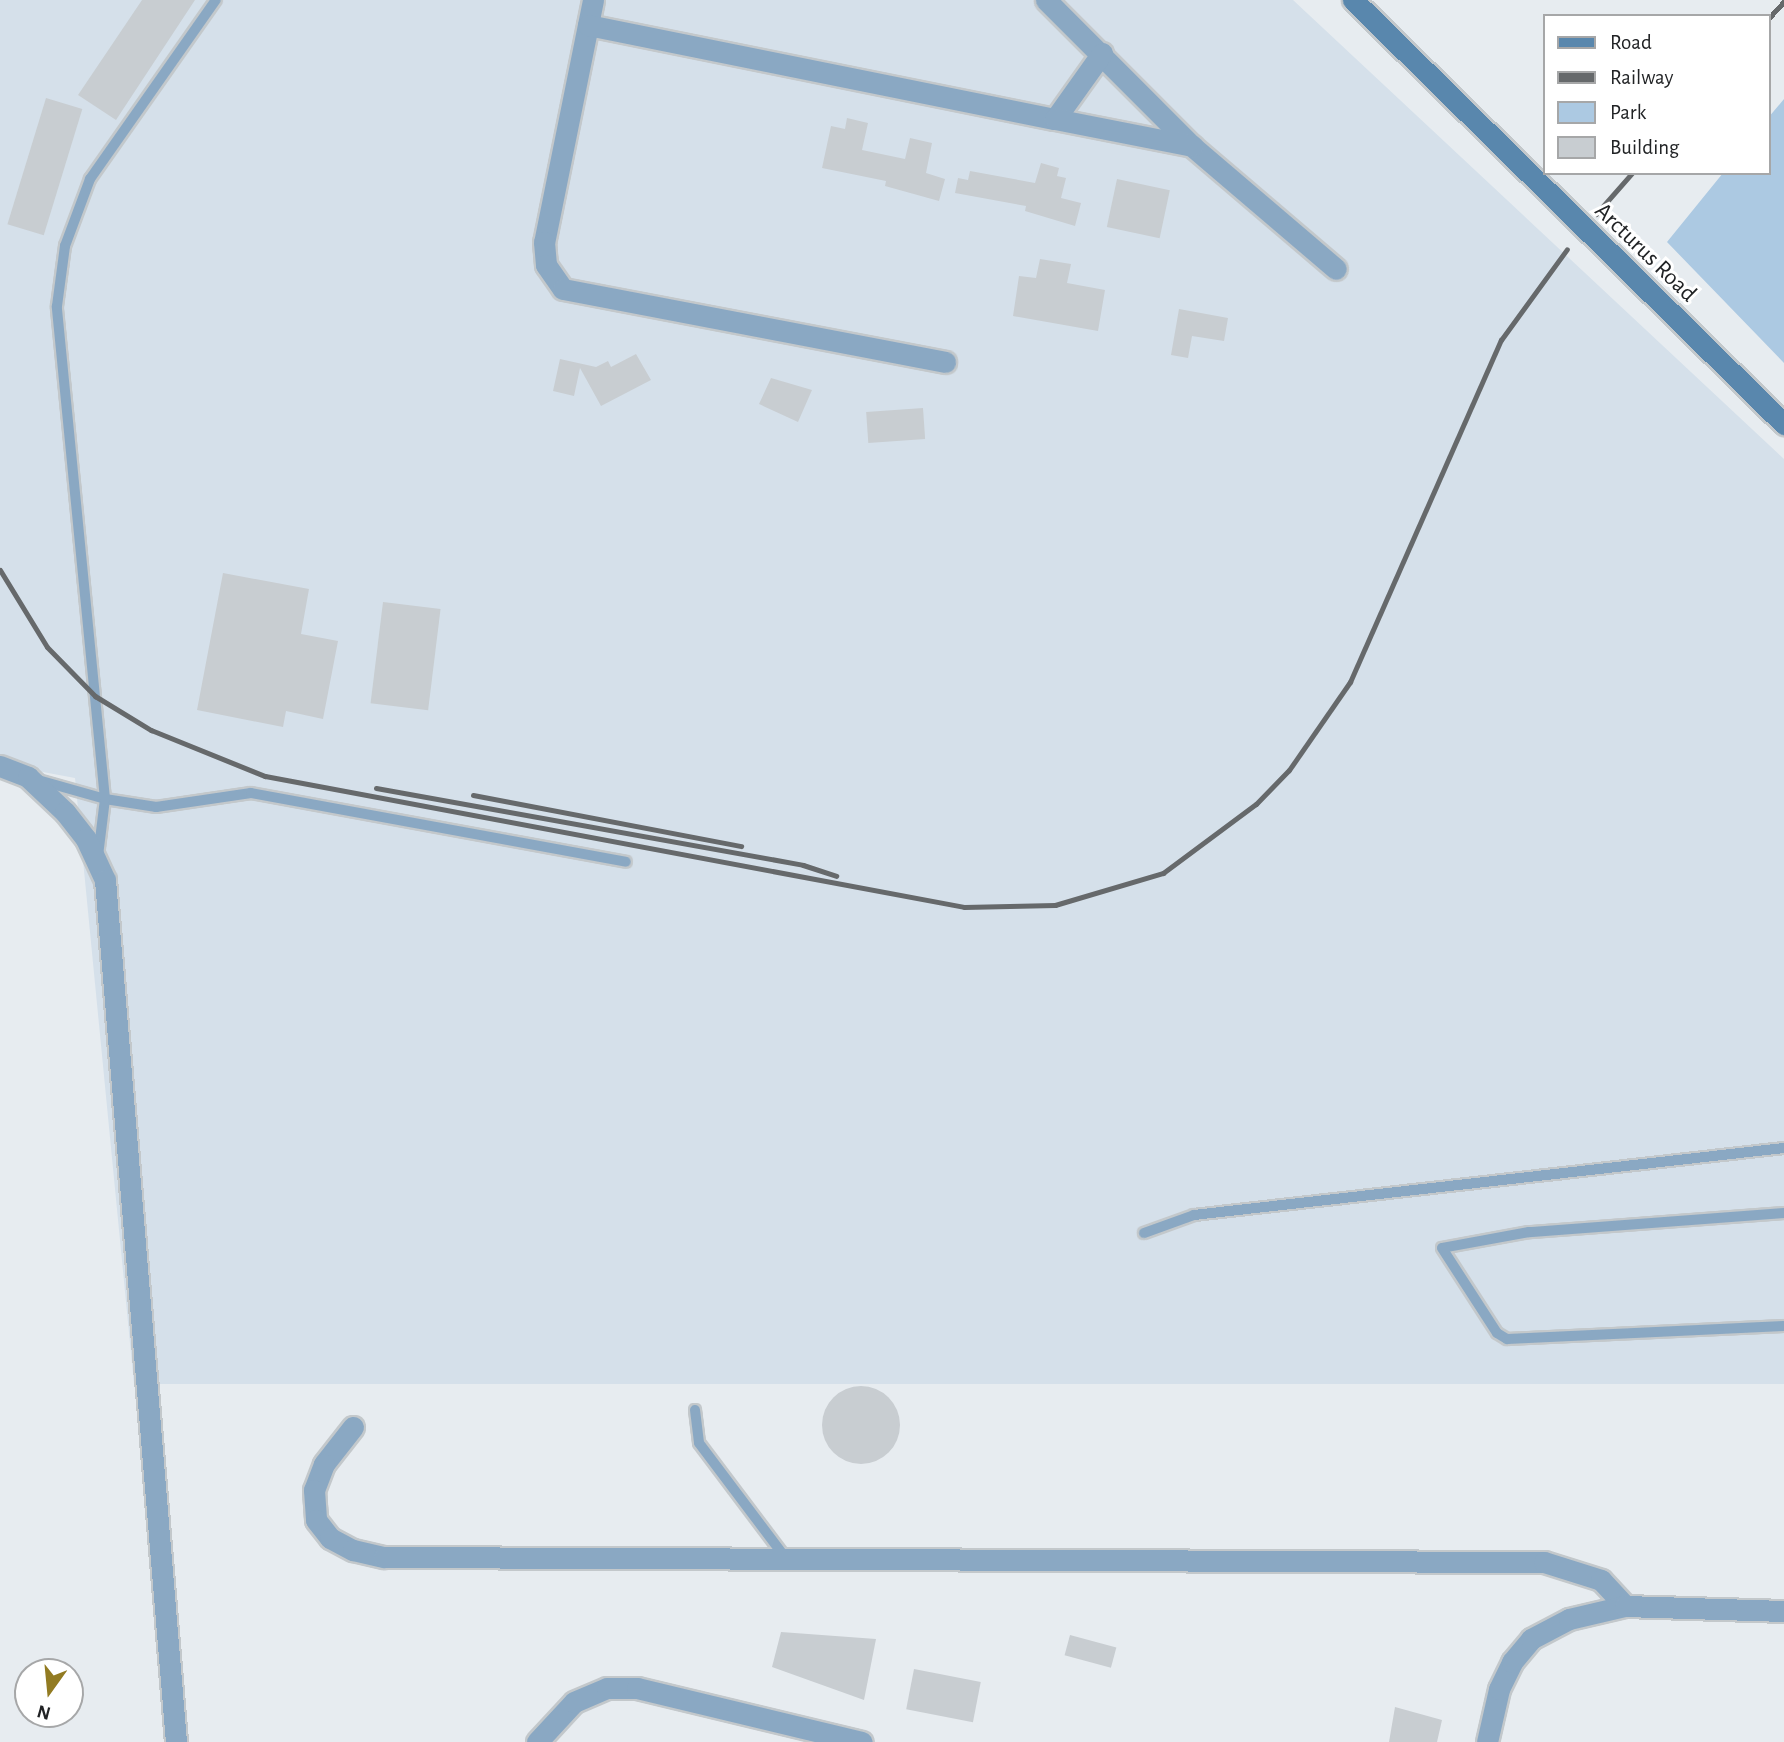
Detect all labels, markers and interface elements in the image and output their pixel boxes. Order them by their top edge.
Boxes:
legend [1542,14,1770,175]
text: Road [1610,32,1652,53]
text: Railway [1610,67,1673,88]
text: Park [1610,102,1646,123]
text: Building [1610,137,1679,158]
street label: Arcturus Road [1588,197,1702,309]
north arrow [14,1658,84,1728]
text: N [35,1701,53,1723]

